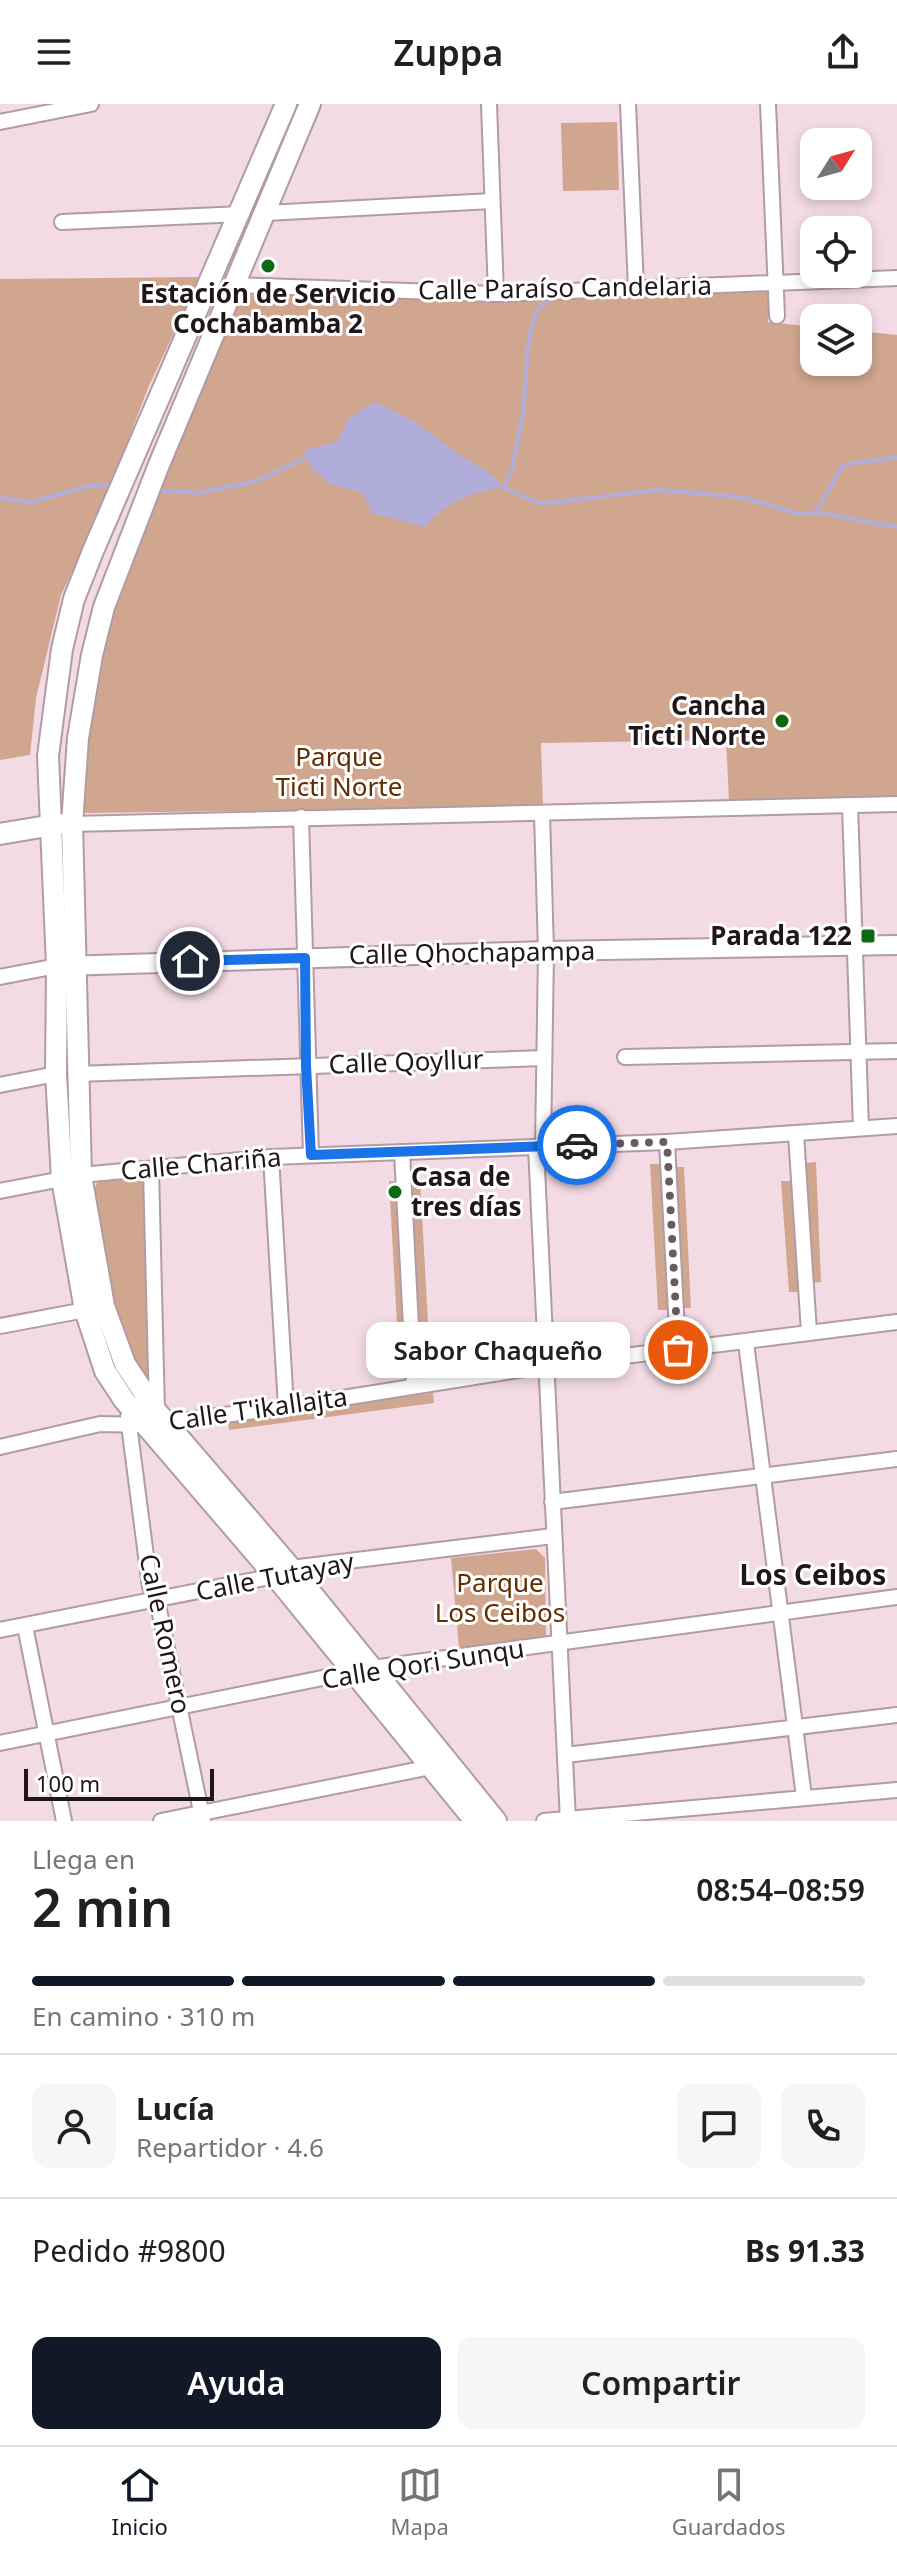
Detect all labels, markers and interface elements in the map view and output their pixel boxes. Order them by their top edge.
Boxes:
text: Zuppa [394,28,503,77]
icon: menu [32,30,76,74]
icon: share [821,30,865,74]
north arrow [800,128,872,200]
map controls [800,128,872,376]
button: locate [800,216,872,288]
marker: Estación de Servicio Cochabamba 2 [259,257,277,275]
street label: Calle Paraíso Candelaria [418,266,712,308]
place label: Estación de Servicio Cochabamba 2 [140,275,396,341]
button: layers [800,304,872,376]
place label: Cancha Ticti Norte [628,687,766,753]
marker: Cancha Ticti Norte [773,712,791,730]
park label: Parque Ticti Norte [276,738,402,804]
place label: Parada 122 [710,917,852,953]
pin [156,927,224,995]
marker: Parada 122 [859,927,877,945]
street label: Calle Qhochapampa [348,932,596,972]
icon: home [168,939,212,983]
street label: Calle Qoyllur [328,1040,484,1082]
courier [537,1105,617,1185]
icon: car [555,1123,599,1167]
street label: Calle Chariña [119,1138,283,1188]
place label: Casa de tres días [411,1158,522,1224]
marker: Casa de tres días [386,1183,404,1201]
pin [644,1316,712,1384]
callout: Sabor Chaqueño [366,1322,630,1378]
icon: bag [656,1328,700,1372]
text: Sabor Chaqueño [394,1332,602,1368]
street label: Calle T'ikallajta [166,1378,350,1438]
street label: Calle Tutayay [193,1543,358,1609]
street label: Calle Romero [131,1550,200,1717]
district label: Los Ceibos [740,1555,886,1593]
park label: Parque Los Ceibos [435,1564,565,1630]
street label: Calle Qori Sunqu [319,1629,527,1697]
scale bar [24,1765,214,1801]
text: 100 m [36,1768,100,1798]
text: Llega en [32,1841,135,1877]
text: 08:54–08:59 [696,1869,865,1910]
text: 2 min [32,1871,173,1942]
text: En camino · 310 m [32,1998,255,2034]
button: person [32,2084,116,2168]
button: chat [677,2084,761,2168]
button: phone [781,2084,865,2168]
text: Lucía [136,2088,215,2129]
text: Repartidor · 4.6 [136,2129,324,2165]
text: Pedido #9800 [32,2230,226,2271]
text: Bs 91.33 [745,2230,865,2271]
button: Ayuda [32,2337,441,2429]
button: Compartir [457,2337,865,2429]
tab: Inicio [111,2463,168,2541]
tab: Mapa [391,2463,449,2541]
tab: Guardados [672,2463,786,2541]

